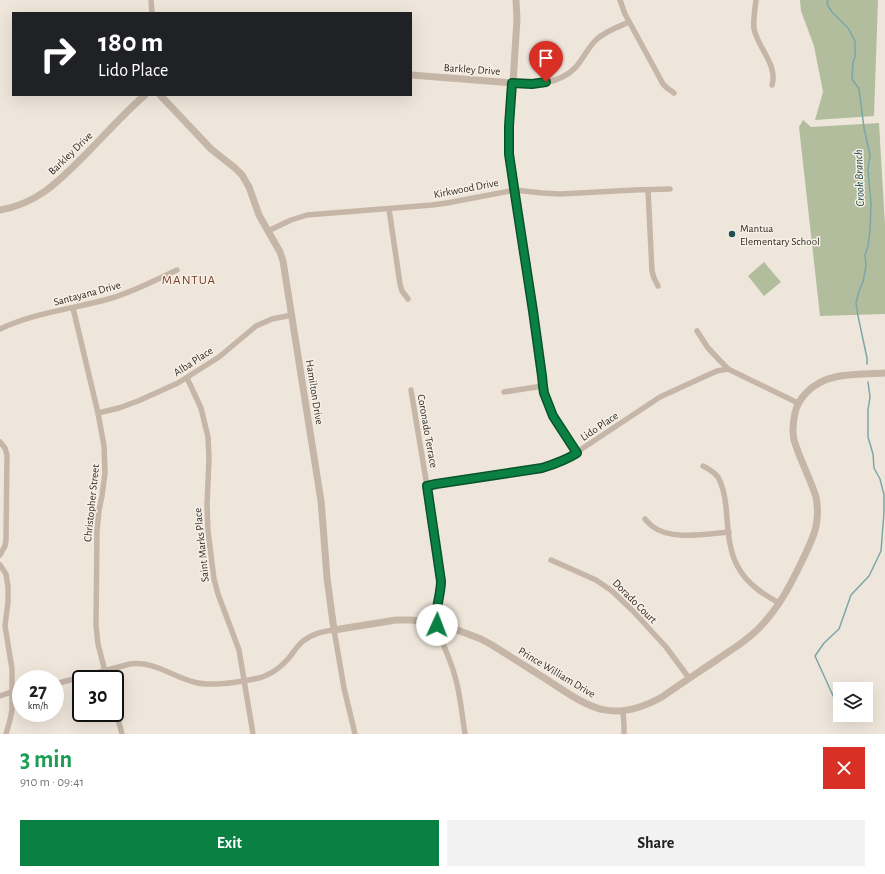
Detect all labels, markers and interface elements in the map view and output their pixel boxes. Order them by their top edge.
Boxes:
icon: right [32,28,84,80]
text: 180 m [98,29,163,57]
pin [529,41,563,82]
icon: arrive [535,47,557,69]
text: Lido Place [98,62,168,80]
street label: Barkley Drive [443,62,501,77]
street label: Barkley Drive [46,130,95,177]
water label: Crook Branch [852,149,866,207]
street label: Kirkwood Drive [433,177,499,200]
place label: Mantua Elementary School [740,223,820,247]
marker: Mantua Elementary School [727,229,737,239]
district label: MANTUA [162,274,216,287]
street label: Santayana Drive [52,279,122,308]
street label: Alba Place [172,345,215,378]
street label: Hamilton Drive [304,359,325,425]
street label: Coronado Terrace [416,393,439,469]
street label: Lido Place [578,410,620,443]
street label: Christopher Street [82,463,101,542]
street label: Saint Marks Place [192,507,211,583]
street label: Dorado Court [610,577,659,626]
position arrow [416,604,458,646]
street label: Prince William Drive [516,645,597,700]
speed limit sign: 30 [72,670,124,722]
text: 27 [29,681,47,701]
map controls [833,682,873,722]
button: layers [833,682,873,722]
text: km/h [28,701,48,711]
button: close [823,747,865,789]
text: 3 min [20,748,72,772]
text: 910 m · 09:41 [20,776,84,789]
button: Exit [20,820,439,866]
button: Share [447,820,865,866]

